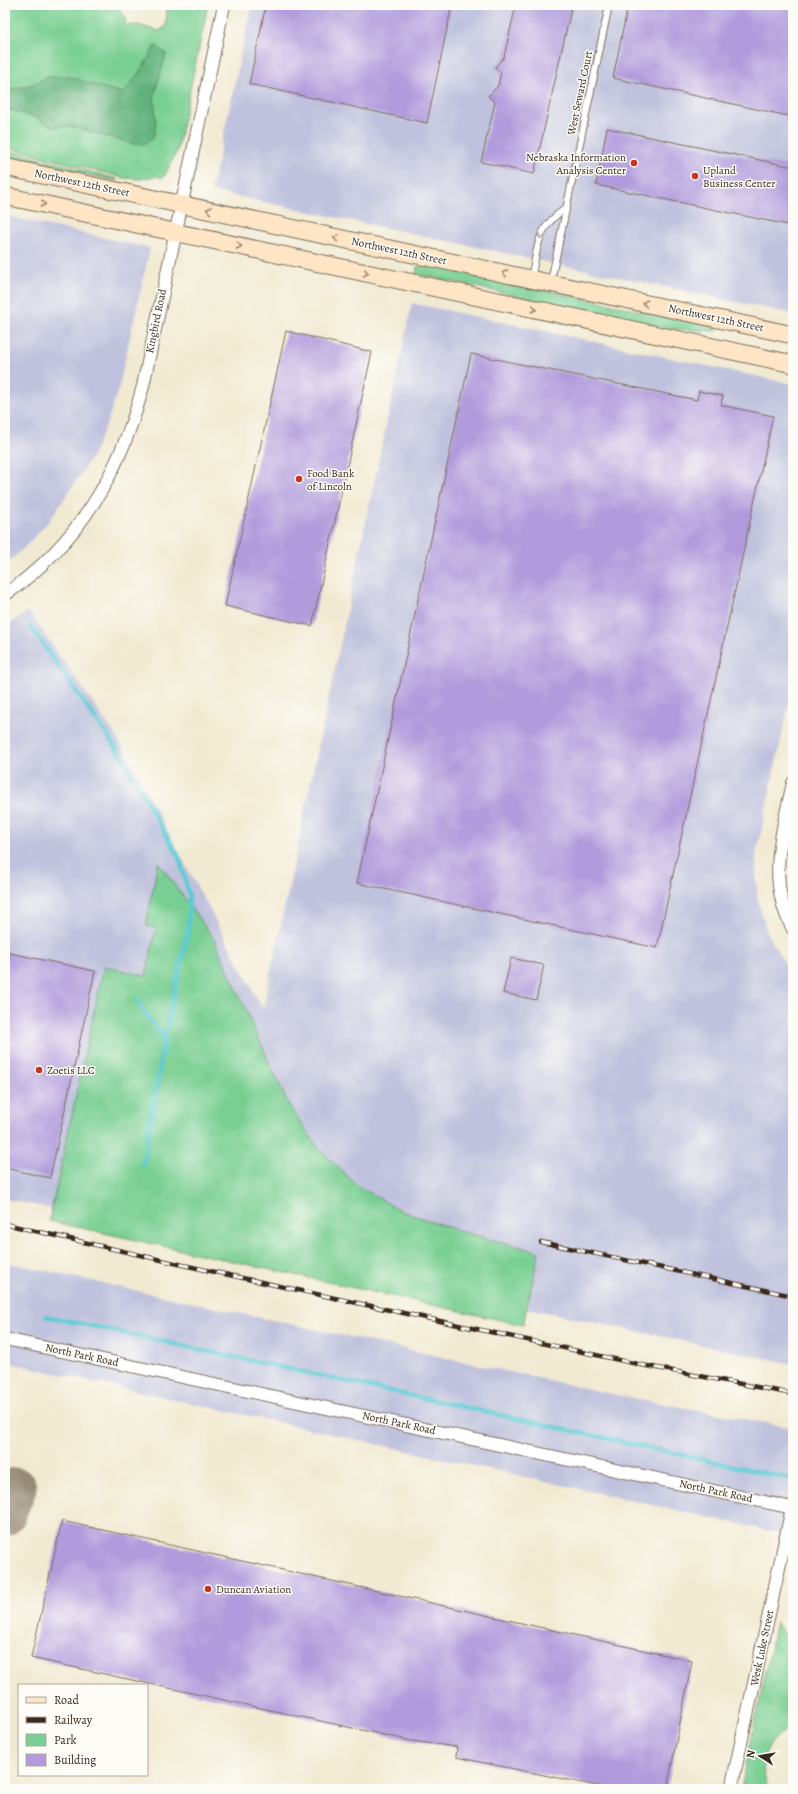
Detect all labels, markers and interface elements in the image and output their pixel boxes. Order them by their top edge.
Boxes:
street label: West Seward Court [564,49,596,138]
place label: Nebraska Information Analysis Center [526,150,626,178]
marker: Nebraska Information Analysis Center [629,158,639,168]
place label: Upland Business Center [703,163,775,191]
street label: Northwest 12th Street [33,166,131,201]
marker: Upland Business Center [690,171,700,181]
one-way arrow [40,200,46,208]
one-way arrow [206,207,212,215]
one-way arrow [537,232,545,239]
one-way arrow [333,234,339,242]
street label: Northwest 12th Street [350,234,448,269]
one-way arrow [236,241,242,250]
one-way arrow [363,268,369,276]
one-way arrow [501,269,508,277]
street label: Kingbird Road [142,287,170,355]
one-way arrow [642,299,649,307]
street label: Northwest 12th Street [667,301,765,336]
one-way arrow [531,305,537,313]
place label: Food Bank of Lincoln [307,466,355,494]
marker: Food Bank of Lincoln [294,474,304,484]
place label: Zoetis LLC [47,1063,95,1078]
marker: Zoetis LLC [34,1065,44,1075]
street label: North Park Road [44,1340,120,1370]
street label: North Park Road [361,1408,437,1438]
street label: North Park Road [678,1476,754,1506]
place label: Duncan Aviation [216,1582,291,1597]
marker: Duncan Aviation [203,1584,213,1594]
street label: Wesk Luke Street [746,1608,777,1688]
legend [18,1684,148,1776]
text: Road [54,1692,80,1708]
text: Railway [54,1712,93,1728]
text: Park [54,1732,77,1748]
north arrow [740,1736,780,1776]
text: N [743,1749,759,1760]
text: Building [54,1752,96,1768]

